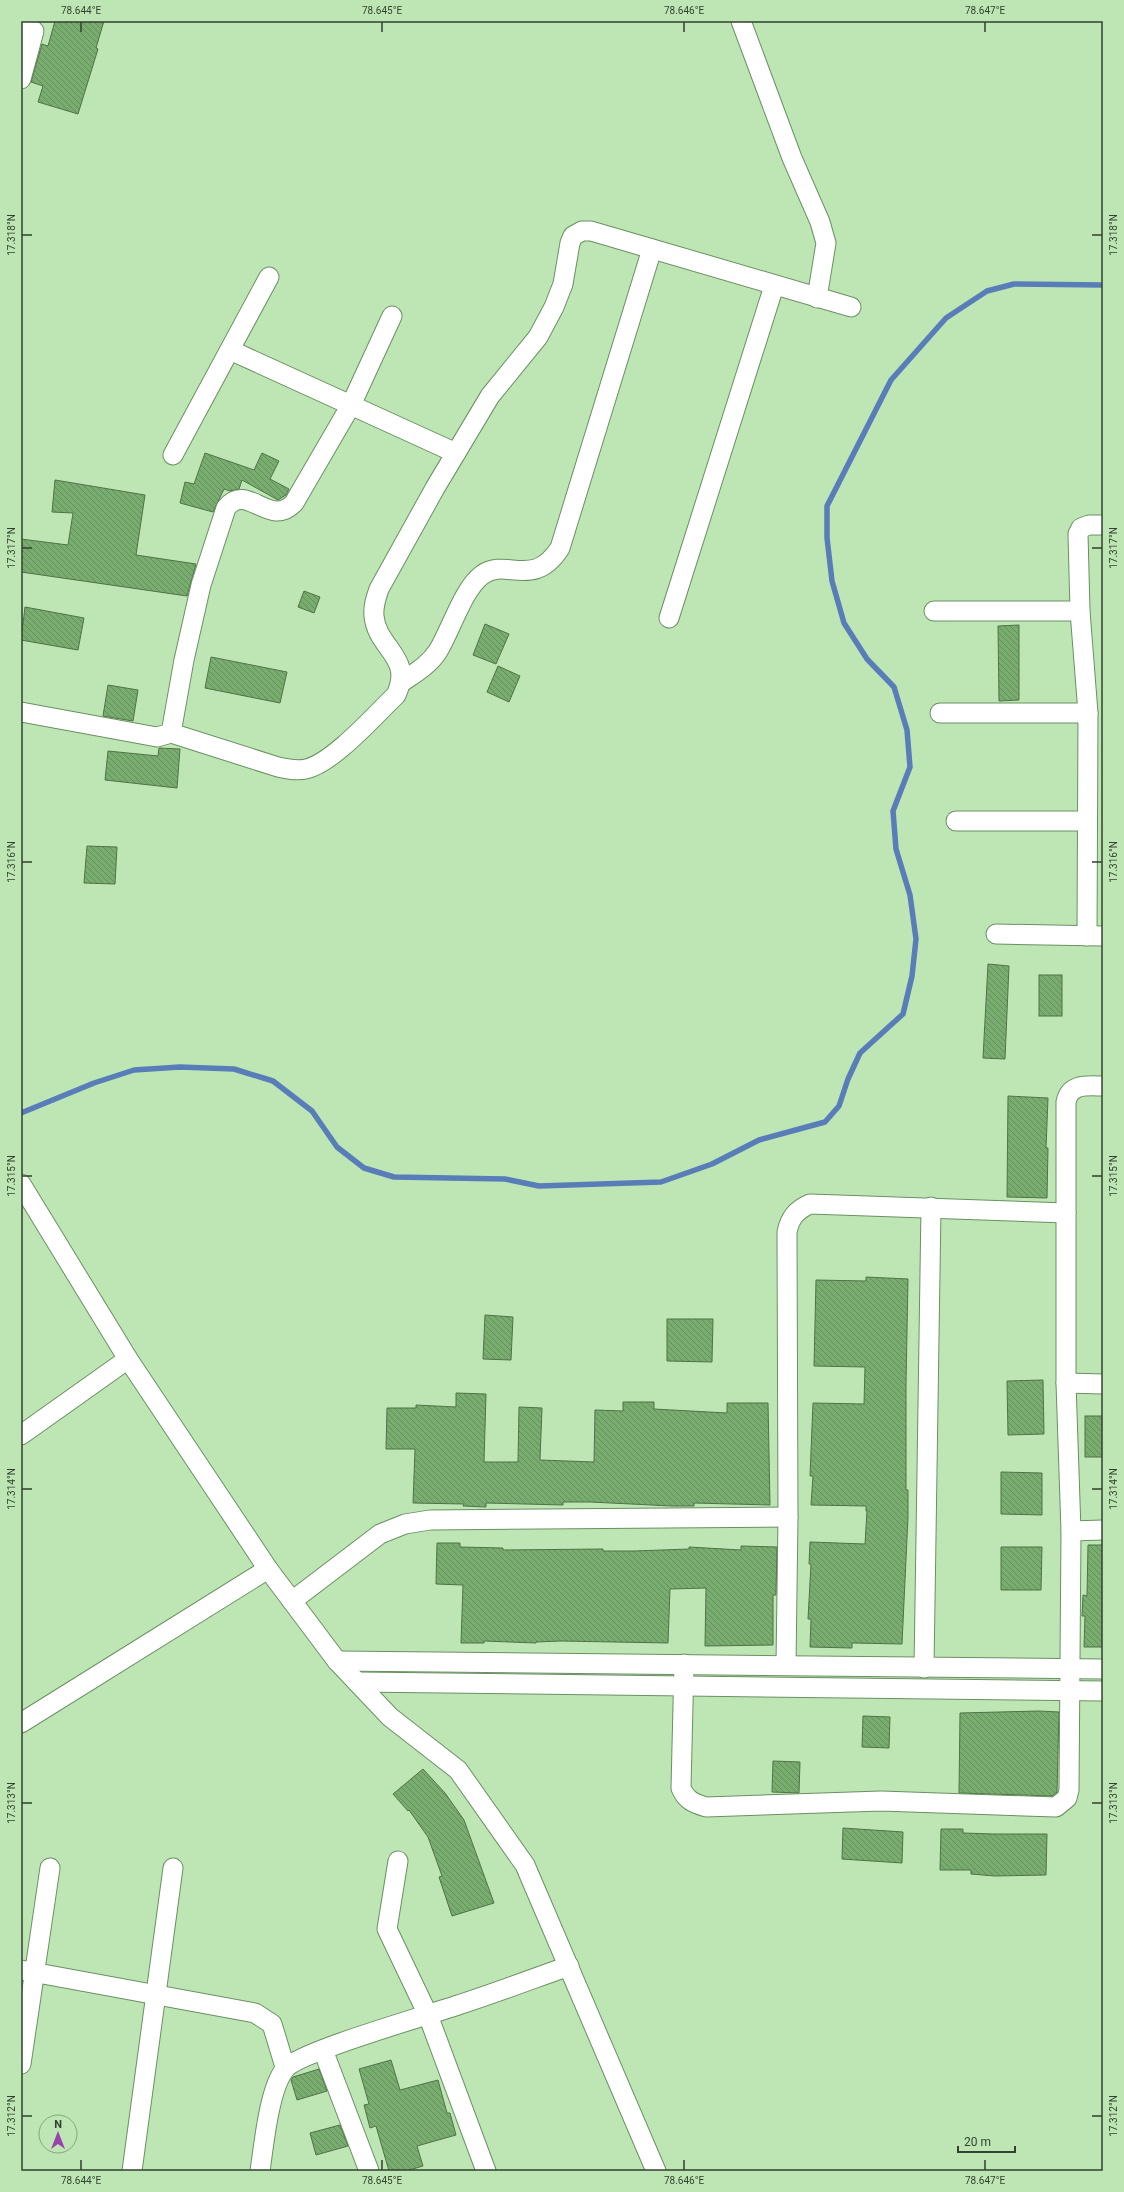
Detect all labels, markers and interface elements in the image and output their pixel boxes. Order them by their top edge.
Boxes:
text: 78.644°E [61,5,101,16]
text: 78.645°E [362,5,402,16]
text: 78.646°E [664,5,704,16]
text: 78.647°E [965,5,1005,16]
text: 17.318°N [6,214,17,256]
text: 17.318°N [1108,214,1119,256]
text: 17.317°N [6,527,17,569]
text: 17.317°N [1108,527,1119,569]
text: 17.316°N [6,841,17,883]
text: 17.316°N [1108,841,1119,883]
text: 17.315°N [6,1155,17,1197]
text: 17.315°N [1108,1155,1119,1197]
text: 17.314°N [6,1468,17,1510]
text: 17.314°N [1108,1468,1119,1510]
text: 17.313°N [6,1782,17,1824]
text: 17.313°N [1108,1782,1119,1824]
text: 17.312°N [6,2095,17,2137]
text: 17.312°N [1108,2095,1119,2137]
north arrow [38,2114,78,2154]
text: N [54,2118,62,2131]
scale bar [958,2128,1015,2154]
text: 20 m [964,2135,991,2149]
text: 78.644°E [61,2175,101,2186]
text: 78.645°E [362,2175,402,2186]
text: 78.646°E [664,2175,704,2186]
text: 78.647°E [965,2175,1005,2186]

